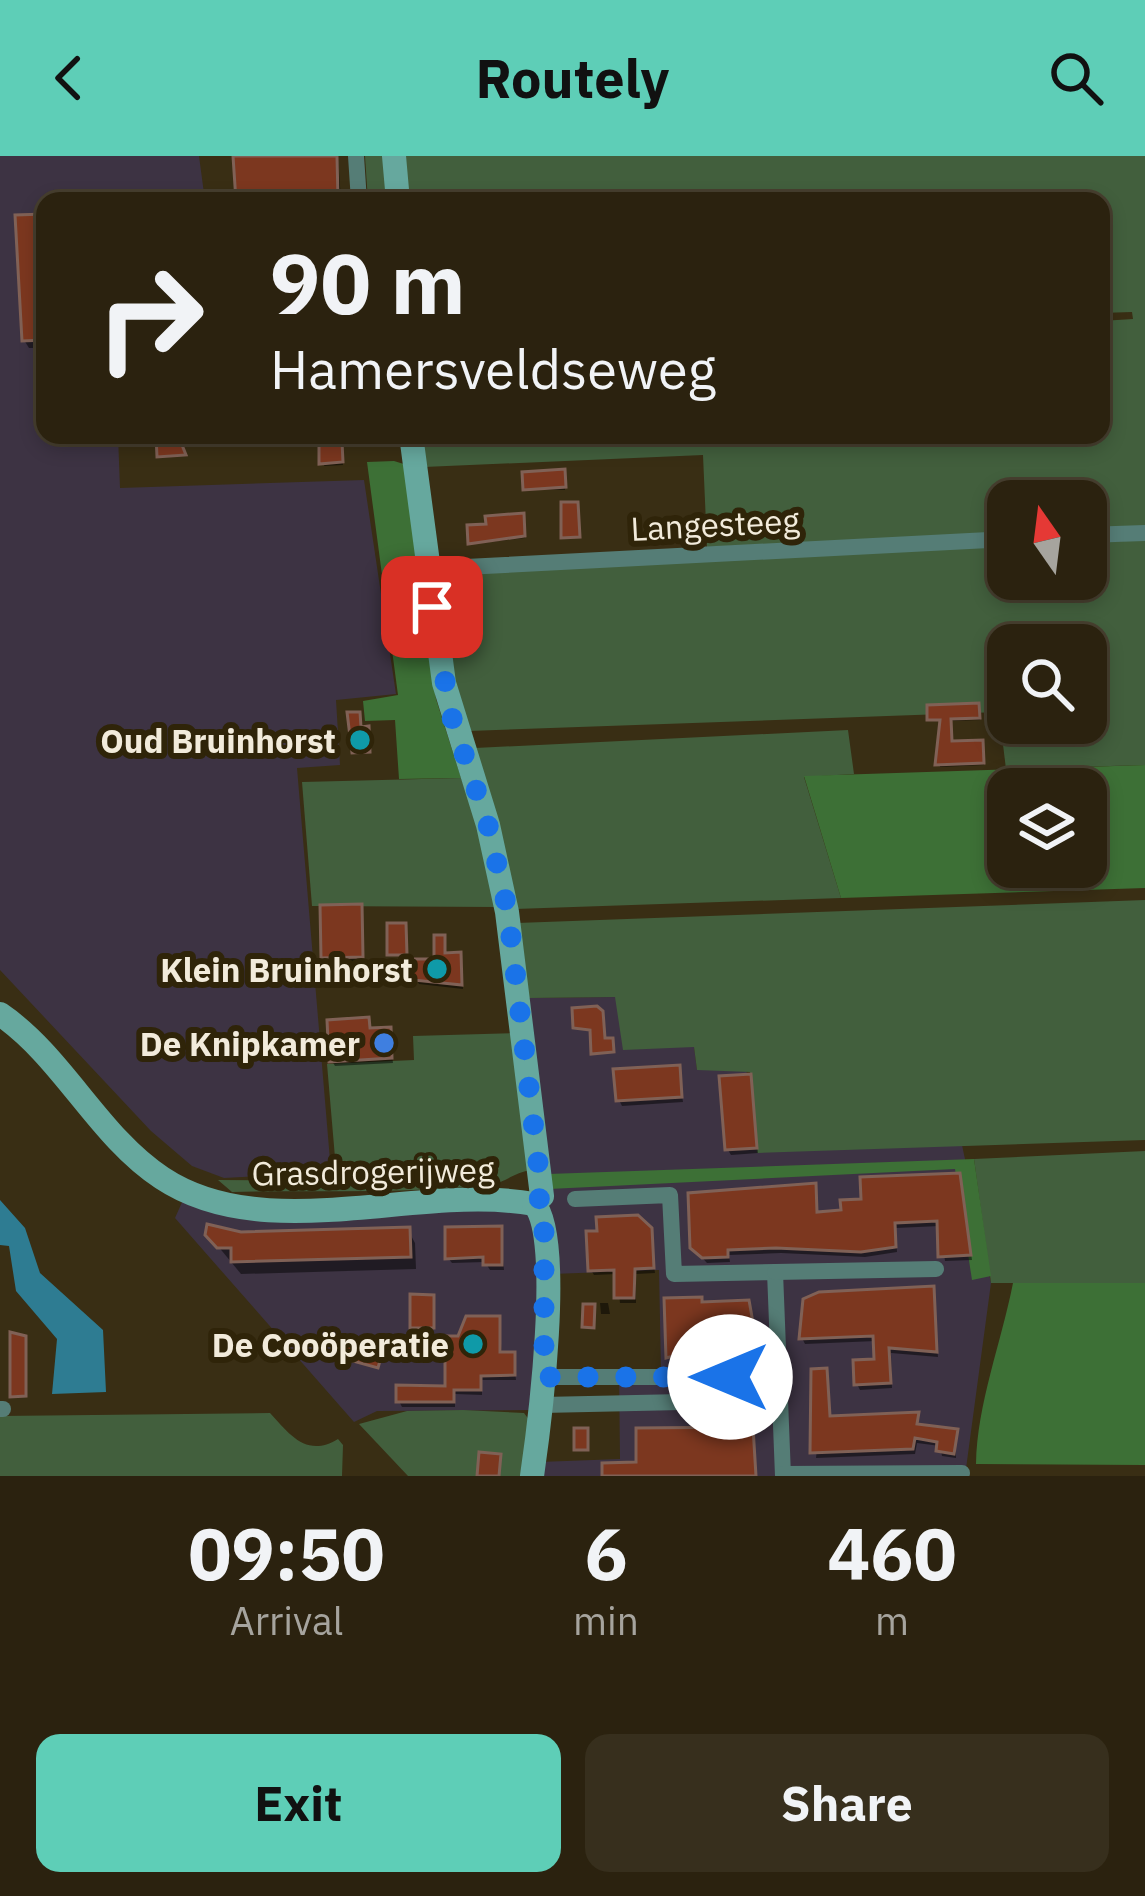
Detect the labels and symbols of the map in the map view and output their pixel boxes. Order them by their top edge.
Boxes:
north arrow [987,480,1107,600]
street label: Langesteeg [629,498,801,550]
pin [381,556,483,658]
place label: Oud Bruinhorst [100,719,336,762]
marker: Oud Bruinhorst [347,727,373,753]
place label: Klein Bruinhorst [160,948,413,991]
marker: Klein Bruinhorst [424,956,450,982]
place label: De Knipkamer [140,1022,360,1065]
marker: De Knipkamer [371,1030,397,1056]
street label: Grasdrogerijweg [251,1147,495,1195]
position arrow [667,1314,793,1440]
place label: De Cooöperatie [212,1323,449,1366]
marker: De Cooöperatie [460,1331,486,1357]

